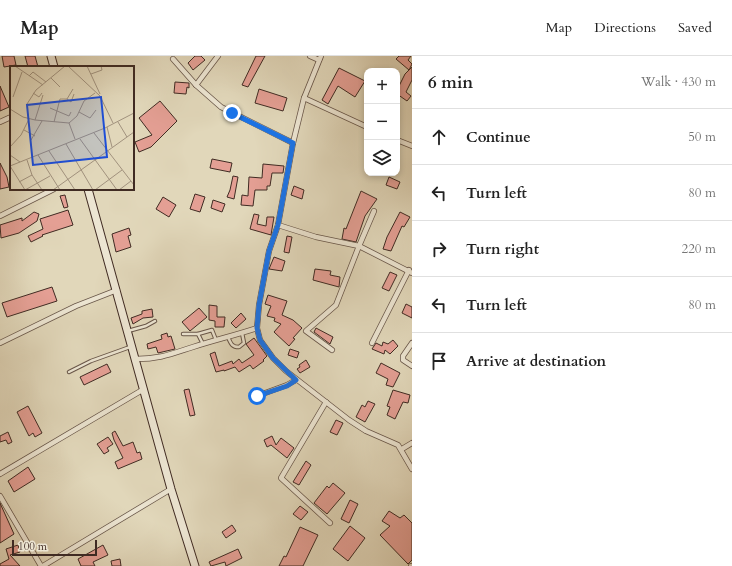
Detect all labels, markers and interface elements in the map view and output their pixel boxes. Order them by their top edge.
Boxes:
text: Map [20,15,59,41]
text: Map [546,18,572,37]
text: Directions [594,18,656,37]
text: Saved [678,18,712,37]
inset map [10,66,134,190]
map controls [364,68,400,176]
button: + [364,68,400,104]
text: 6 min [428,71,473,94]
text: Walk · 430 m [641,73,716,91]
route end [223,104,241,122]
button: − [364,104,400,140]
icon: ahead [428,126,450,148]
text: Continue [466,127,531,147]
text: 50 m [688,128,716,146]
button: layers [364,140,400,176]
icon: left [428,182,450,204]
text: Turn left [466,183,527,203]
text: 80 m [688,184,716,202]
icon: right [428,238,450,260]
text: Turn right [466,239,539,259]
text: 220 m [682,240,716,258]
icon: left [428,294,450,316]
text: Turn left [466,295,527,315]
text: 80 m [688,296,716,314]
icon: arrive [428,350,450,372]
text: Arrive at destination [466,351,606,371]
route start [248,387,266,405]
scale bar [12,538,97,557]
text: 100 m [18,539,47,554]

